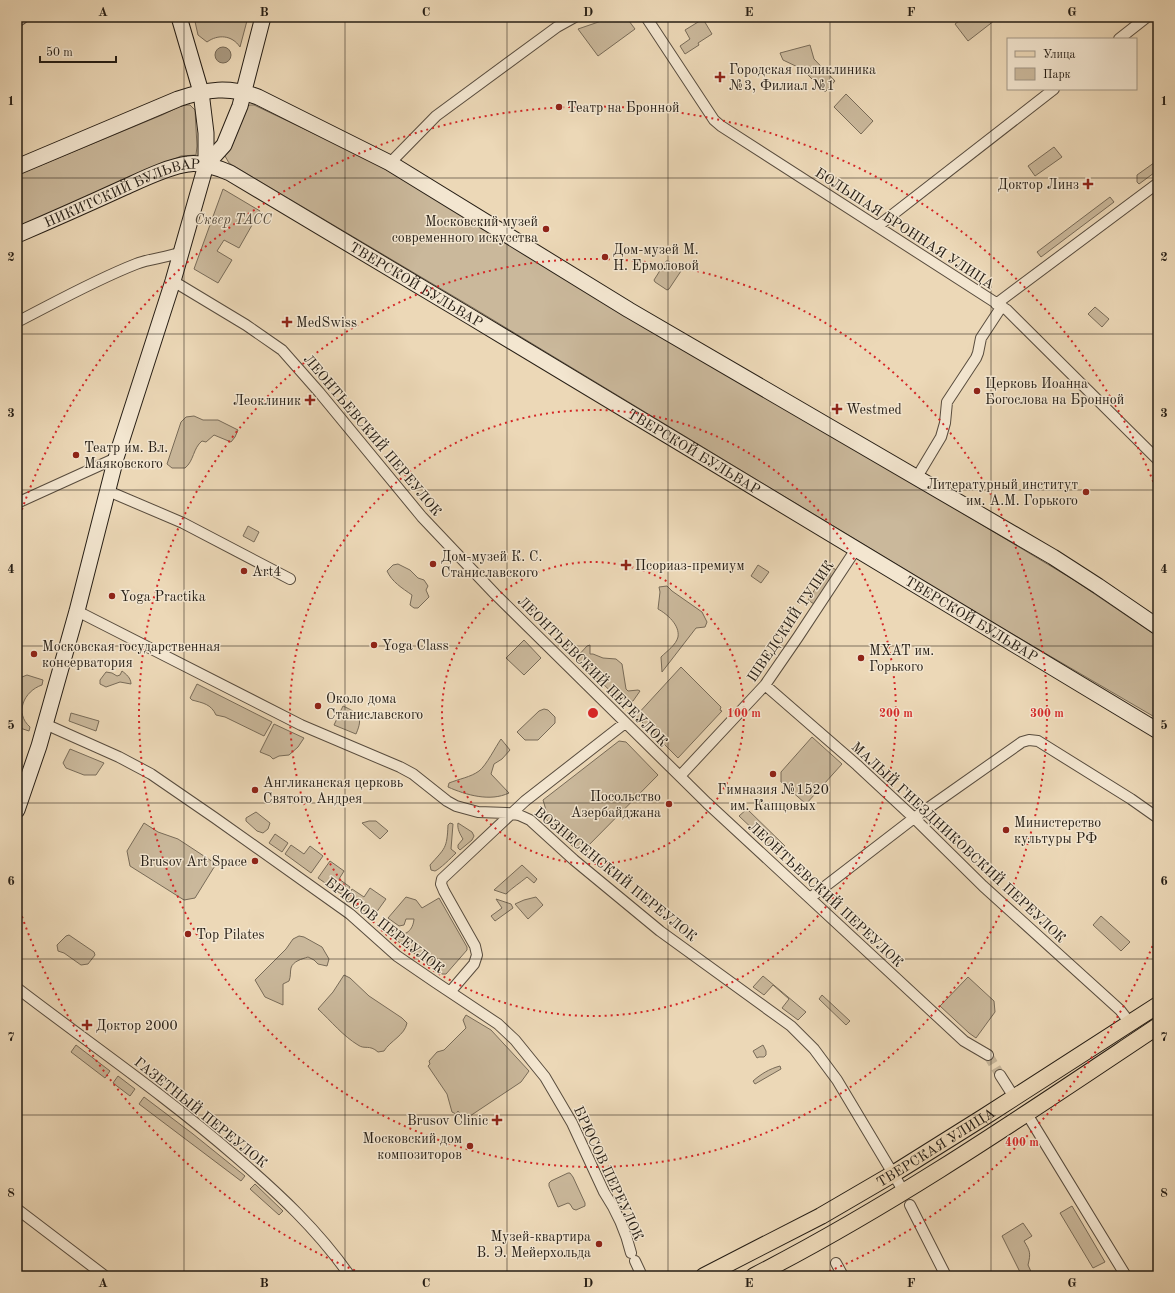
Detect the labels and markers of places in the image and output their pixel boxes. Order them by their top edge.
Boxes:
place label: Городская поликлиника №3, Филиал №1 [729,63,876,93]
marker: Городская поликлиника №3, Филиал №1 [714,71,726,83]
place label: Театр на Бронной [567,101,680,115]
marker: Театр на Бронной [554,102,564,112]
place label: Доктор Линз [998,178,1079,192]
marker: Доктор Линз [1082,178,1094,190]
place label: Московский музей современного искусства [392,215,538,245]
marker: Московский музей современного искусства [541,224,551,234]
place label: Дом-музей М. Н. Ермоловой [613,243,699,273]
marker: Дом-музей М. Н. Ермоловой [600,252,610,262]
marker: MedSwiss [281,316,293,328]
place label: MedSwiss [296,316,357,330]
place label: Церковь Иоанна Богослова на Бронной [985,377,1124,407]
marker: Церковь Иоанна Богослова на Бронной [972,386,982,396]
place label: Леоклиник [233,394,301,408]
marker: Леоклиник [304,394,316,406]
marker: Westmed [831,403,843,415]
place label: Westmed [846,403,902,417]
place label: Театр им. Вл. Маяковского [84,441,168,471]
marker: Театр им. Вл. Маяковского [71,450,81,460]
place label: Литературный институт им. А.М. Горького [927,478,1078,508]
marker: Литературный институт им. А.М. Горького [1081,487,1091,497]
place label: Дом-музей К. С. Станиславского [441,550,542,580]
marker: Дом-музей К. С. Станиславского [428,559,438,569]
marker: Псориаз-премиум [620,559,632,571]
place label: Псориаз-премиум [635,559,744,573]
place label: Art4 [252,565,281,579]
marker: Art4 [239,566,249,576]
place label: Yoga Practika [120,590,206,604]
marker: Yoga Practika [107,591,117,601]
place label: Yoga Class [382,639,449,653]
place label: Московская государственная консерватория [42,640,220,670]
marker: Yoga Class [369,640,379,650]
place label: МХАТ им. Горького [869,644,934,674]
marker: Московская государственная консерватория [29,649,39,659]
marker: МХАТ им. Горького [856,653,866,663]
place label: Около дома Станиславского [326,692,423,722]
marker: Около дома Станиславского [313,701,323,711]
centre of rings [586,706,600,720]
marker: Гимназия №1520 им. Капцовых [768,769,778,779]
place label: Англиканская церковь Святого Андрея [263,776,404,806]
place label: Гимназия №1520 им. Капцовых [717,783,829,813]
marker: Англиканская церковь Святого Андрея [250,785,260,795]
place label: Посольство Азербайджана [571,790,661,820]
marker: Посольство Азербайджана [664,799,674,809]
place label: Министерство культуры РФ [1014,816,1101,846]
marker: Министерство культуры РФ [1001,825,1011,835]
place label: Brusov Art Space [140,855,247,869]
marker: Brusov Art Space [250,856,260,866]
place label: Top Pilates [196,928,265,942]
marker: Top Pilates [183,929,193,939]
marker: Доктор 2000 [81,1019,93,1031]
place label: Доктор 2000 [96,1019,178,1033]
place label: Brusov Clinic [407,1114,488,1128]
marker: Brusov Clinic [491,1114,503,1126]
place label: Московский дом композиторов [363,1132,462,1162]
marker: Московский дом композиторов [465,1141,475,1151]
place label: Музей-квартира В. Э. Мейерхольда [476,1230,591,1260]
marker: Музей-квартира В. Э. Мейерхольда [594,1239,604,1249]

